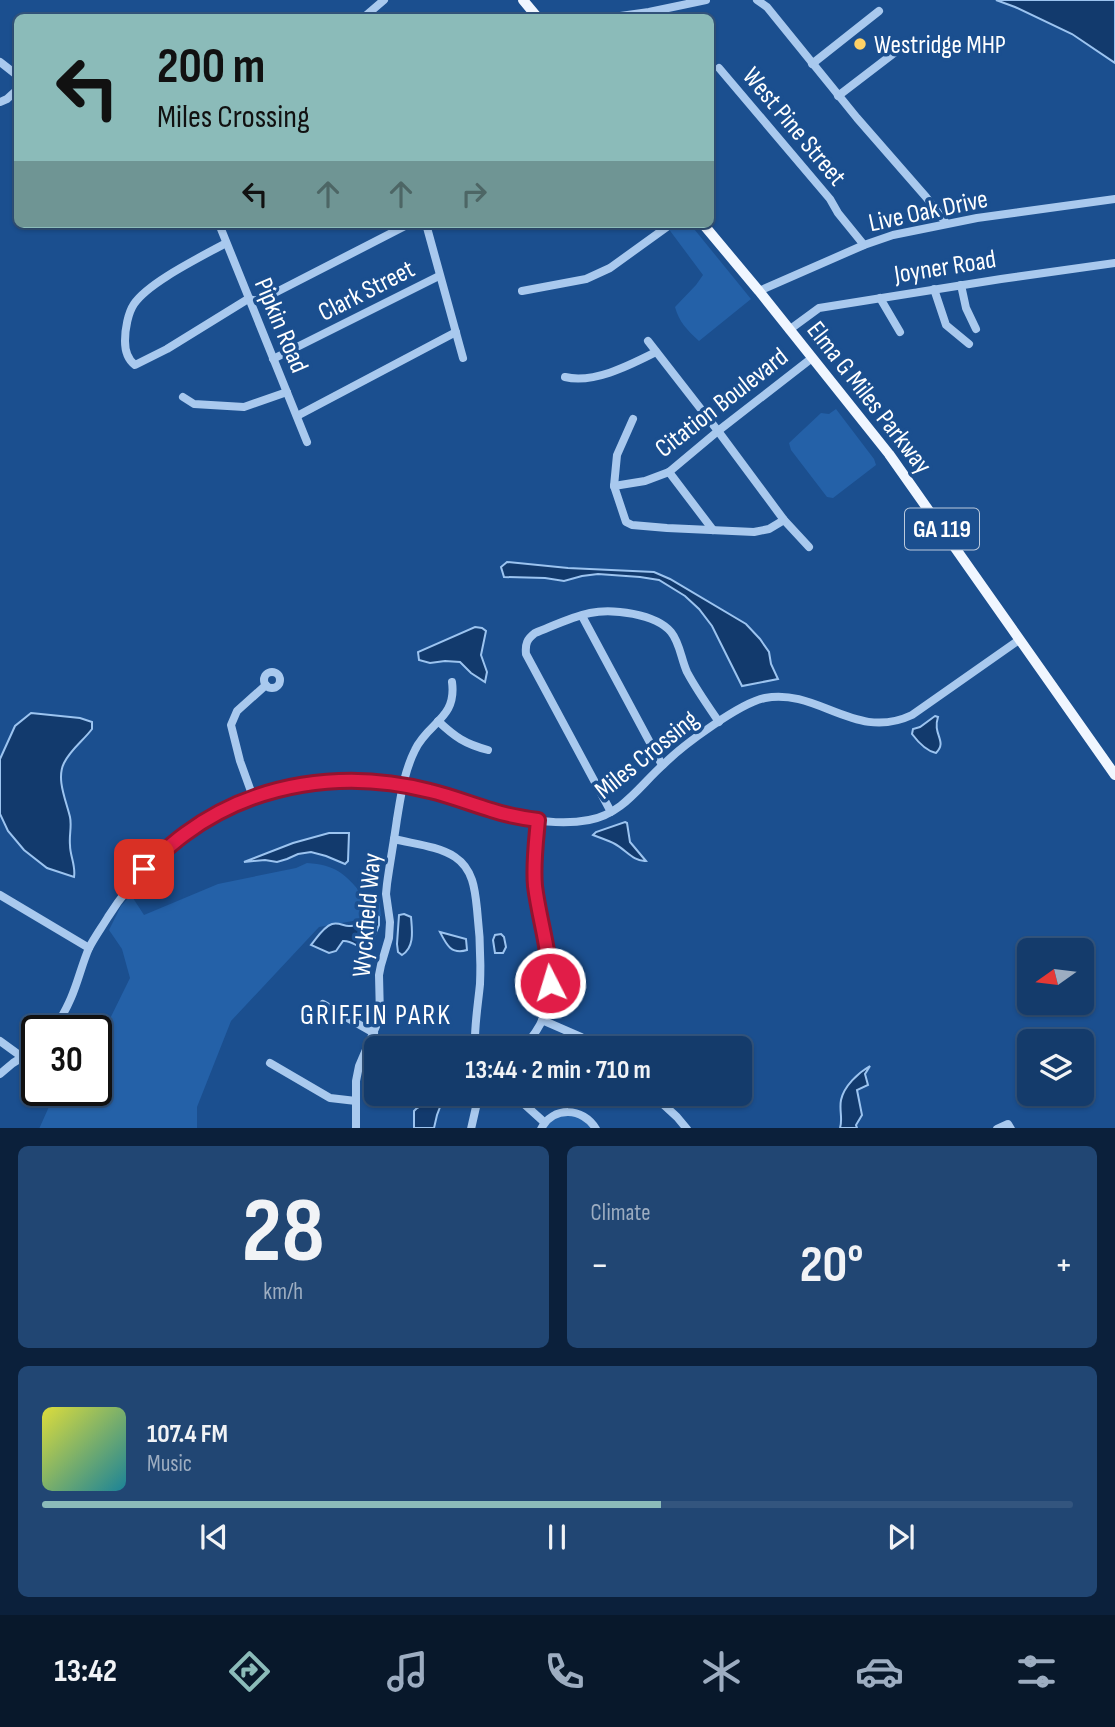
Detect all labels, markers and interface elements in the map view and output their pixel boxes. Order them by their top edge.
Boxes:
place label: Westridge MHP [874,30,1006,61]
marker: Westridge MHP [852,36,868,52]
text: 200 m [157,38,265,97]
icon: left [42,42,133,133]
street label: West Pine Street [735,62,852,192]
text: Miles Crossing [157,98,310,137]
icon: left [236,175,274,213]
icon: ahead [309,175,347,213]
icon: ahead [382,175,420,213]
icon: right [455,175,493,213]
street label: Live Oak Drive [866,184,991,239]
street label: Joyner Road [891,244,998,291]
street label: Clark Street [313,254,420,329]
street label: Pipkin Road [247,274,314,378]
street label: Elma G Miles Parkway [800,316,938,480]
street label: Citation Boulevard [649,342,795,465]
road number: GA 119 [905,508,979,550]
street label: Miles Crossing [589,704,705,806]
pin [114,839,174,899]
icon: arrive [125,850,163,888]
street label: Wyckfield Way [347,852,388,979]
north arrow [1017,938,1094,1015]
map controls [1017,938,1094,1106]
position arrow [513,946,587,1020]
district label: GRIFFIN PARK [300,999,452,1032]
speed limit sign: 30 [21,1015,112,1106]
button: layers [1017,1029,1094,1106]
text: 13:44 · 2 min · 710 m [465,1055,651,1086]
text: 28 [242,1178,325,1287]
text: Climate [591,1199,650,1227]
text: 20° [800,1234,864,1297]
text: − [591,1243,609,1288]
text: + [1054,1243,1073,1288]
text: km/h [263,1278,303,1306]
text: 107.4 FM [147,1419,228,1450]
text: Music [147,1450,192,1478]
icon: previous [195,1518,233,1556]
icon: pause [538,1518,576,1556]
icon: next [882,1518,920,1556]
icon: directions [225,1647,274,1696]
icon: music [383,1647,432,1696]
icon: phone [540,1647,589,1696]
icon: climate [697,1647,746,1696]
icon: car [855,1647,904,1696]
icon: filters [1012,1647,1061,1696]
text: 13:42 [54,1652,117,1691]

